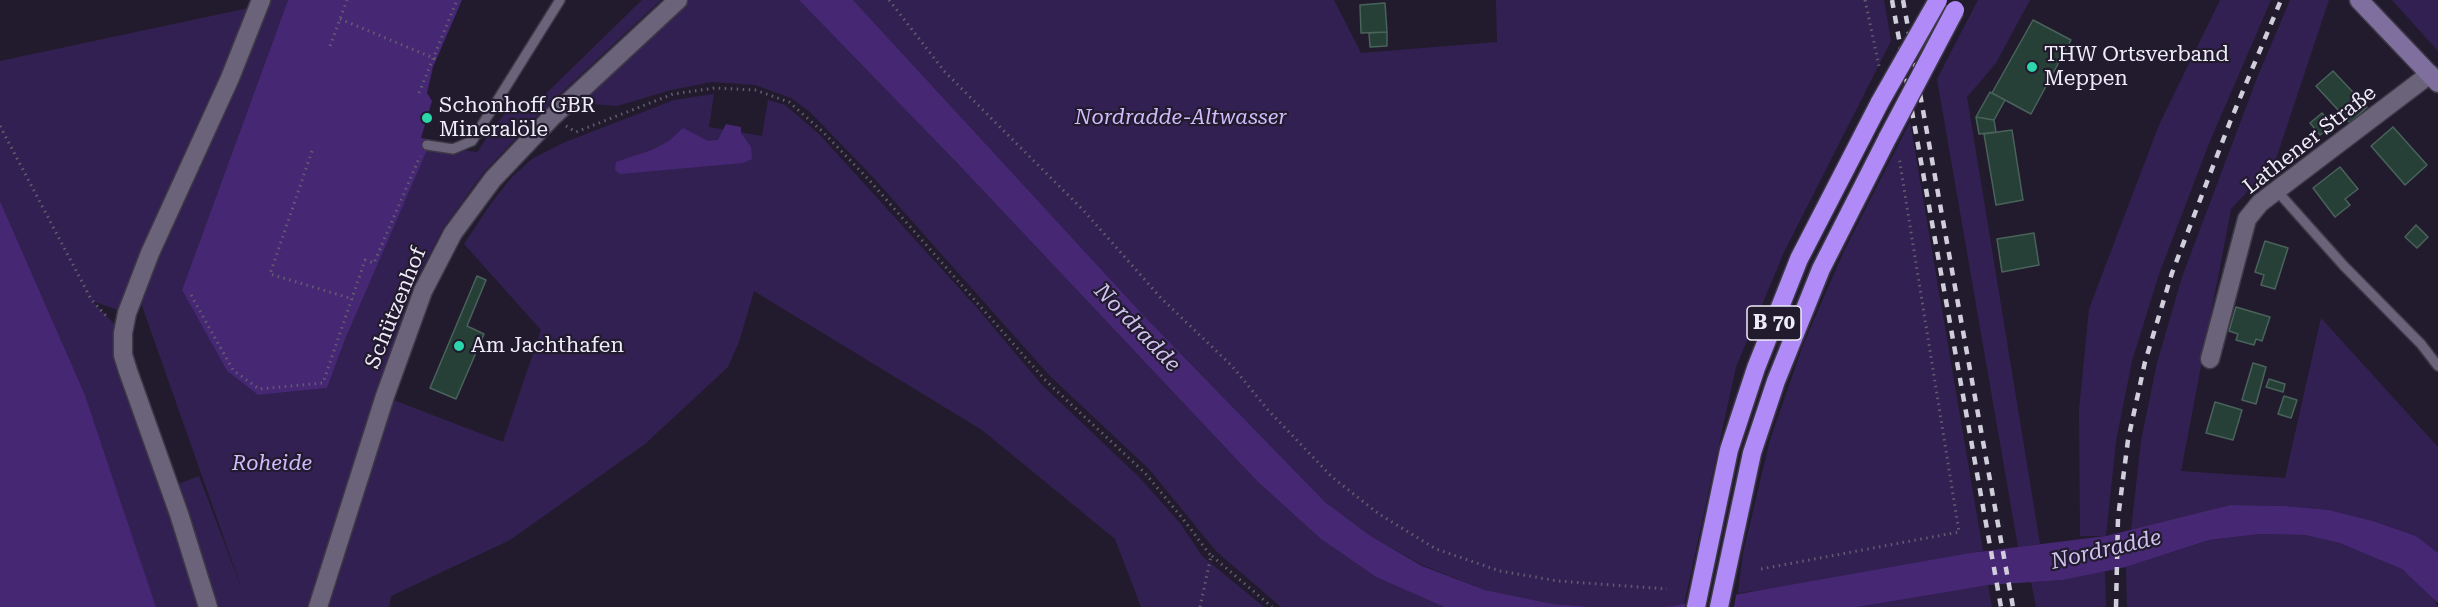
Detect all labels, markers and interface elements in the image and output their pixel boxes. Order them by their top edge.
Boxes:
place label: THW Ortsverband Meppen [2044,42,2229,92]
marker: THW Ortsverband Meppen [2025,60,2039,74]
street label: Lathener Straße [2239,80,2381,200]
place label: Schonhoff GBR Mineralöle [439,93,595,143]
park label: Nordradde-Altwasser [1075,105,1287,131]
marker: Schonhoff GBR Mineralöle [420,111,434,125]
street label: Schützenhof [360,244,432,372]
water label: Nordradde [1088,278,1186,378]
road number: B 70 [1747,306,1801,340]
place label: Am Jachthafen [471,333,624,359]
marker: Am Jachthafen [452,339,466,353]
park label: Roheide [232,451,312,477]
water label: Nordradde [2048,524,2164,576]

